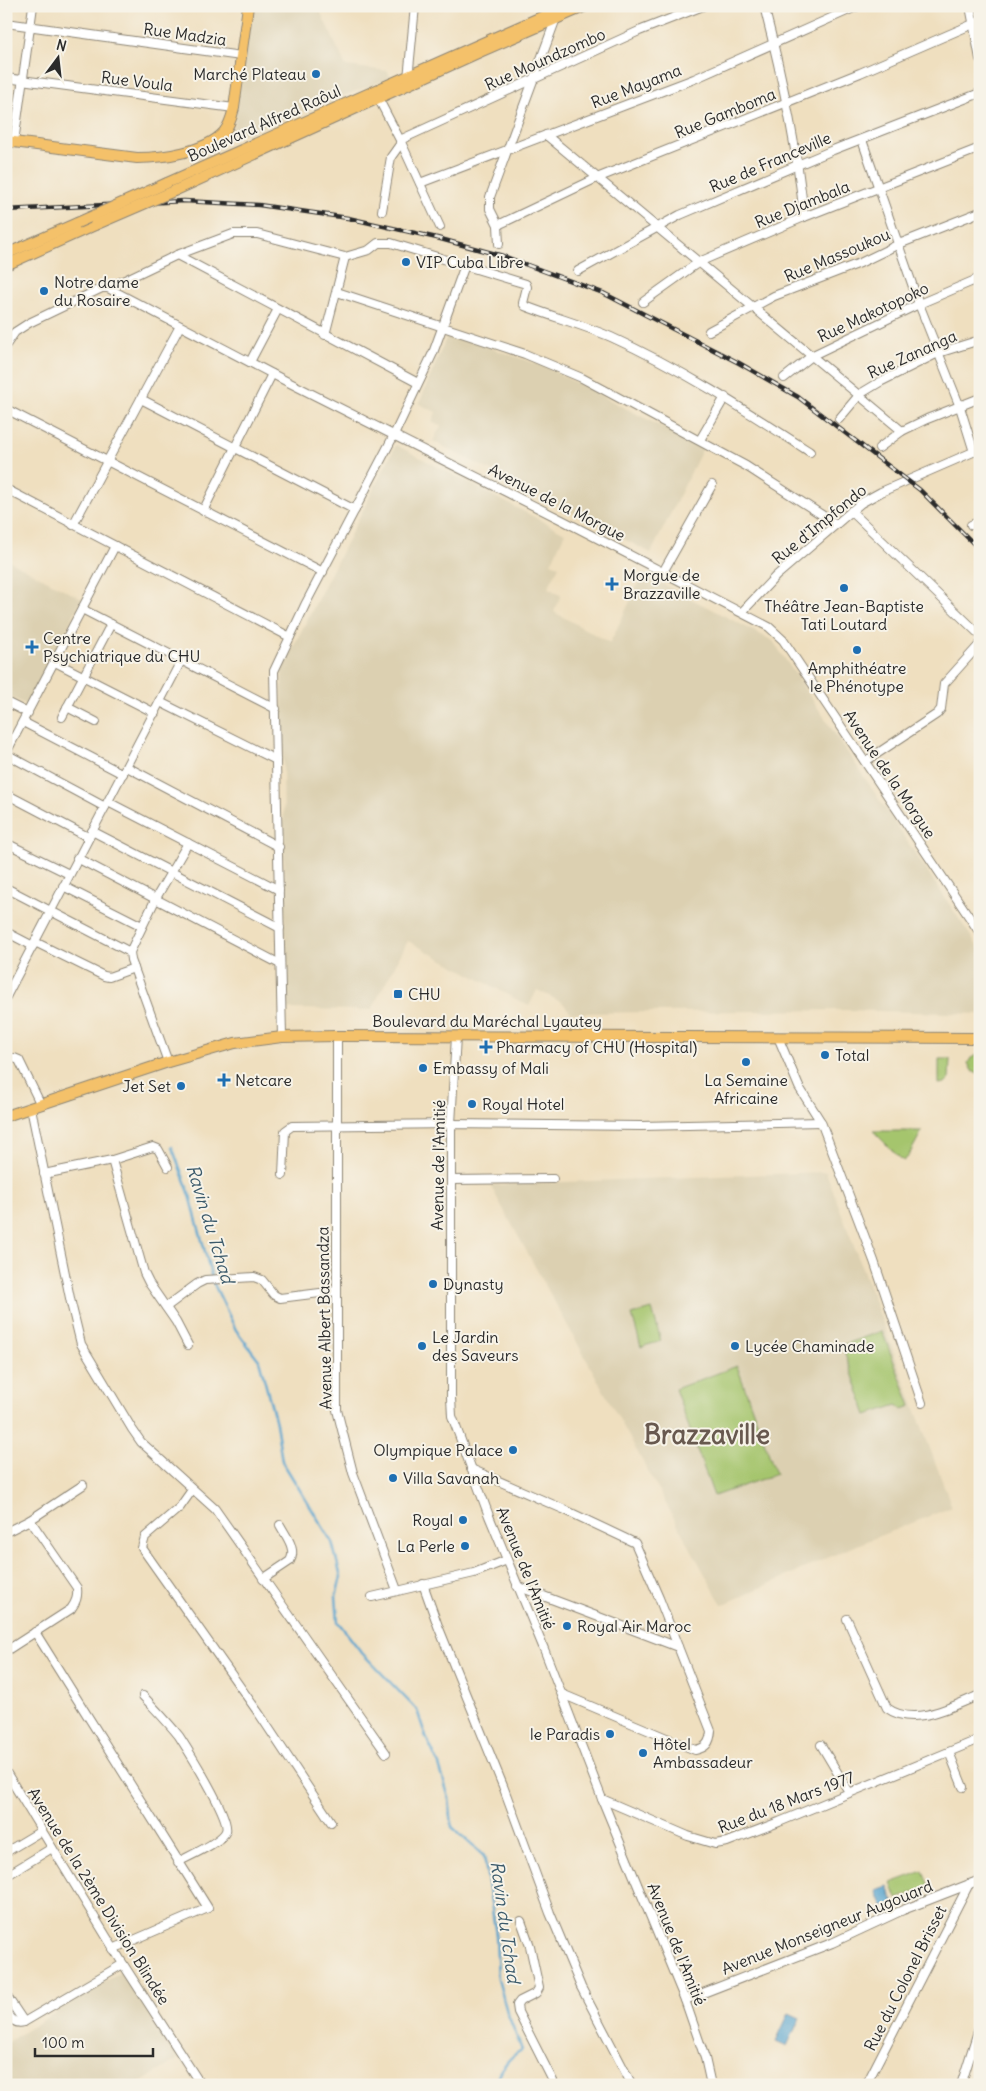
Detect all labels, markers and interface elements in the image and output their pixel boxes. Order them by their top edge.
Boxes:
street label: Rue Madzia [142,18,228,50]
street label: Rue Moundzombo [482,23,608,95]
north arrow [32,32,82,82]
text: N [54,35,68,55]
street label: Rue Mayama [588,60,684,112]
place label: Marché Plateau [193,64,306,84]
street label: Rue Voula [100,67,174,95]
marker: Marché Plateau [310,68,322,80]
street label: Boulevard Alfred Raôul [184,80,344,166]
street label: Rue Gamboma [671,84,779,142]
street label: Rue de Franceville [706,127,834,197]
street label: Rue Djambala [752,176,852,232]
street label: Rue Massoukou [781,224,893,286]
place label: VIP Cuba Libre [416,252,524,272]
marker: VIP Cuba Libre [400,256,412,268]
place label: Notre dame du Rosaire [54,272,139,310]
street label: Rue Makotopoko [814,278,932,346]
marker: Notre dame du Rosaire [38,285,50,297]
street label: Rue Zananga [864,325,960,383]
street label: Avenue de la Morgue [485,459,629,545]
street label: Rue d'Impfondo [768,480,870,568]
place label: Morgue de Brazzaville [623,565,700,603]
marker: Morgue de Brazzaville [605,577,619,591]
marker: Théâtre Jean-Baptiste Tati Loutard [838,582,850,594]
place label: Théâtre Jean-Baptiste Tati Loutard [764,596,924,634]
place label: Centre Psychiatrique du CHU [43,628,200,666]
marker: Centre Psychiatrique du CHU [25,640,39,654]
marker: Amphithéatre le Phénotype [851,644,863,656]
place label: Amphithéatre le Phénotype [808,658,906,696]
street label: Avenue de la Morgue [840,706,940,842]
place label: CHU [408,984,441,1004]
marker: CHU [392,988,404,1000]
street label: Boulevard du Maréchal Lyautey [372,1011,602,1031]
place label: Pharmacy of CHU (Hospital) [496,1037,698,1057]
marker: Pharmacy of CHU (Hospital) [480,1041,492,1053]
place label: Total [835,1045,869,1065]
marker: Total [819,1049,831,1061]
marker: La Semaine Africaine [740,1056,752,1068]
place label: Embassy of Mali [433,1058,549,1078]
marker: Embassy of Mali [417,1062,429,1074]
place label: Netcare [235,1070,292,1090]
place label: La Semaine Africaine [704,1070,788,1108]
marker: Netcare [217,1073,231,1087]
place label: Jet Set [122,1076,172,1096]
marker: Jet Set [175,1080,187,1092]
place label: Royal Hotel [482,1094,564,1114]
marker: Royal Hotel [466,1098,478,1110]
street label: Avenue de l'Amitié [427,1099,449,1231]
water label: Ravin du Tchad [181,1162,240,1288]
street label: Avenue Albert Bassandza [312,1226,336,1410]
place label: Dynasty [443,1274,504,1294]
marker: Dynasty [427,1278,439,1290]
place label: Le Jardin des Saveurs [432,1327,519,1365]
place label: Lycée Chaminade [745,1336,874,1356]
marker: Le Jardin des Saveurs [416,1340,428,1352]
marker: Lycée Chaminade [729,1340,741,1352]
district label: Brazzaville [644,1418,770,1451]
place label: Olympique Palace [373,1440,503,1460]
marker: Olympique Palace [507,1444,519,1456]
place label: Villa Savanah [403,1468,499,1488]
marker: Villa Savanah [387,1472,399,1484]
street label: Avenue de l'Amitié [492,1504,560,1632]
place label: Royal [412,1510,453,1530]
marker: Royal [457,1514,469,1526]
place label: La Perle [397,1536,455,1556]
marker: La Perle [459,1540,471,1552]
place label: Royal Air Maroc [577,1616,691,1636]
marker: Royal Air Maroc [561,1620,573,1632]
place label: le Paradis [530,1724,600,1744]
marker: le Paradis [604,1728,616,1740]
place label: Hôtel Ambassadeur [653,1734,753,1772]
marker: Hôtel Ambassadeur [637,1747,649,1759]
street label: Rue du 18 Mars 1977 [715,1767,857,1837]
street label: Avenue de la 2ème Division Blindée [24,1784,174,2008]
water label: Ravin du Tchad [486,1859,526,1987]
street label: Avenue Monseigneur Augouard [718,1875,936,1979]
street label: Avenue de l'Amitié [643,1880,711,2008]
street label: Rue du Colonel Brisset [860,1901,951,2054]
scale bar [35,2026,152,2058]
text: 100 m [42,2033,84,2052]

